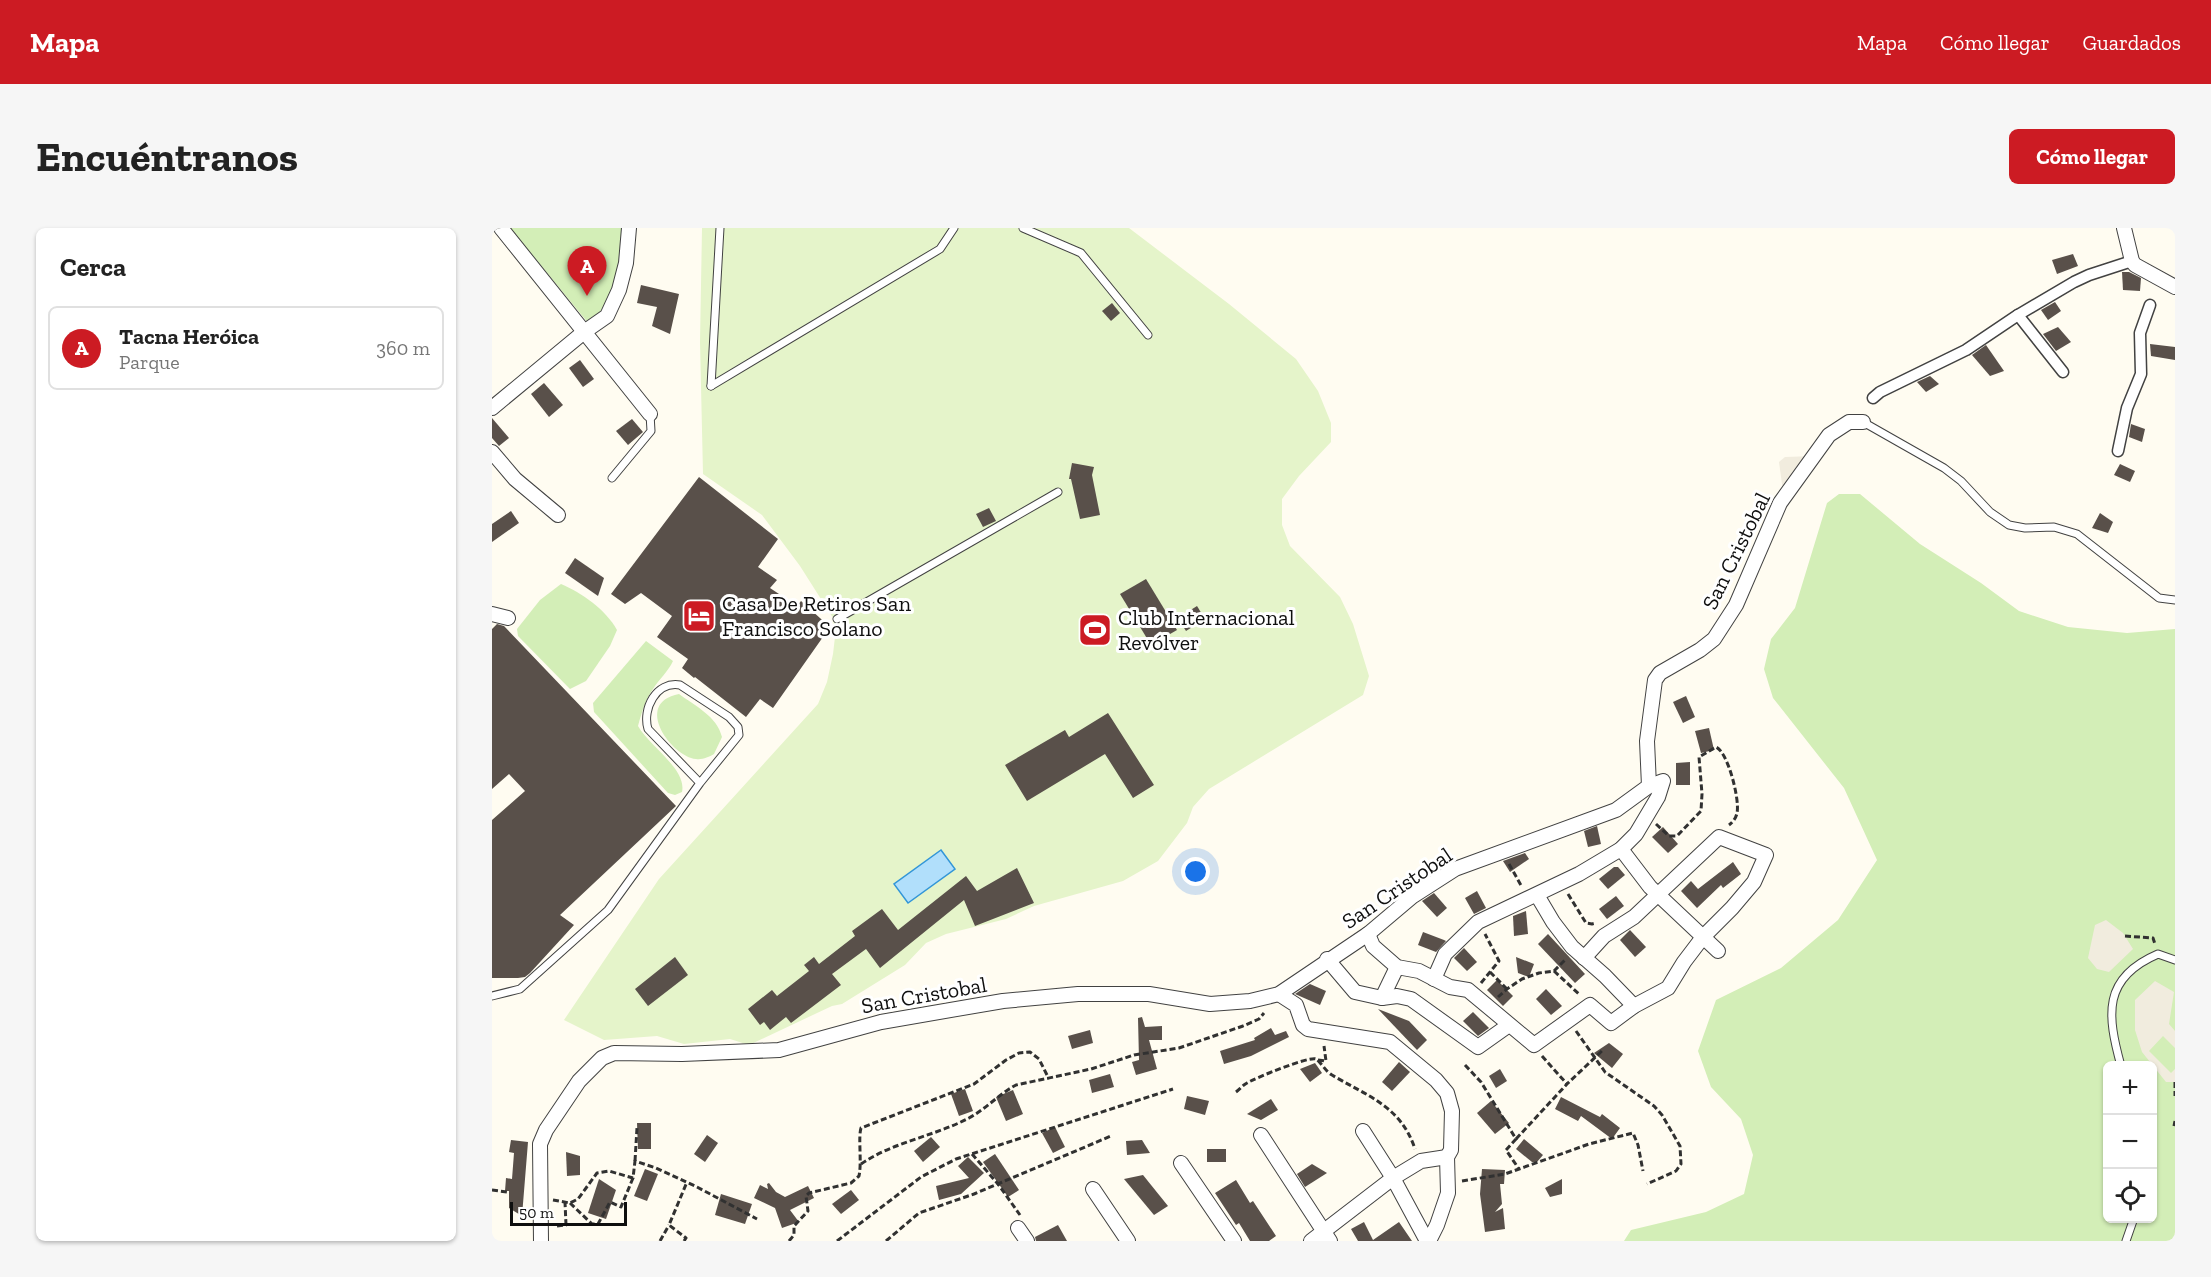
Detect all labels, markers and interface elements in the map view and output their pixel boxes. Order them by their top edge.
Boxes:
text: Mapa [30,26,99,59]
text: Mapa [1857,30,1907,55]
text: Cómo llegar [1940,30,2050,55]
text: Guardados [2083,30,2181,55]
button: Cómo llegar [2009,129,2175,184]
text: Encuéntranos [36,131,298,182]
pin: A [568,247,607,296]
text: Cerca [60,251,126,283]
text: Tacna Heróica [119,323,259,350]
text: A [75,336,88,360]
text: 360 m [376,336,430,360]
text: Parque [119,350,180,374]
street label: San Cristobal [1696,488,1776,614]
place label: Casa De Retiros San Francisco Solano [722,590,911,642]
hotel icon: Casa De Retiros San Francisco Solano [681,598,717,634]
place label: Club Internacional Revólver [1118,604,1295,656]
sports icon: Club Internacional Revólver [1077,612,1113,648]
street label: San Cristobal [1337,841,1457,935]
your location [1181,857,1210,886]
street label: San Cristobal [859,971,989,1019]
map controls [2103,1061,2157,1223]
button: + [2103,1061,2157,1115]
button: − [2103,1115,2157,1169]
button: locate [2103,1169,2157,1223]
scale bar [510,1199,627,1226]
text: 50 m [519,1203,554,1222]

